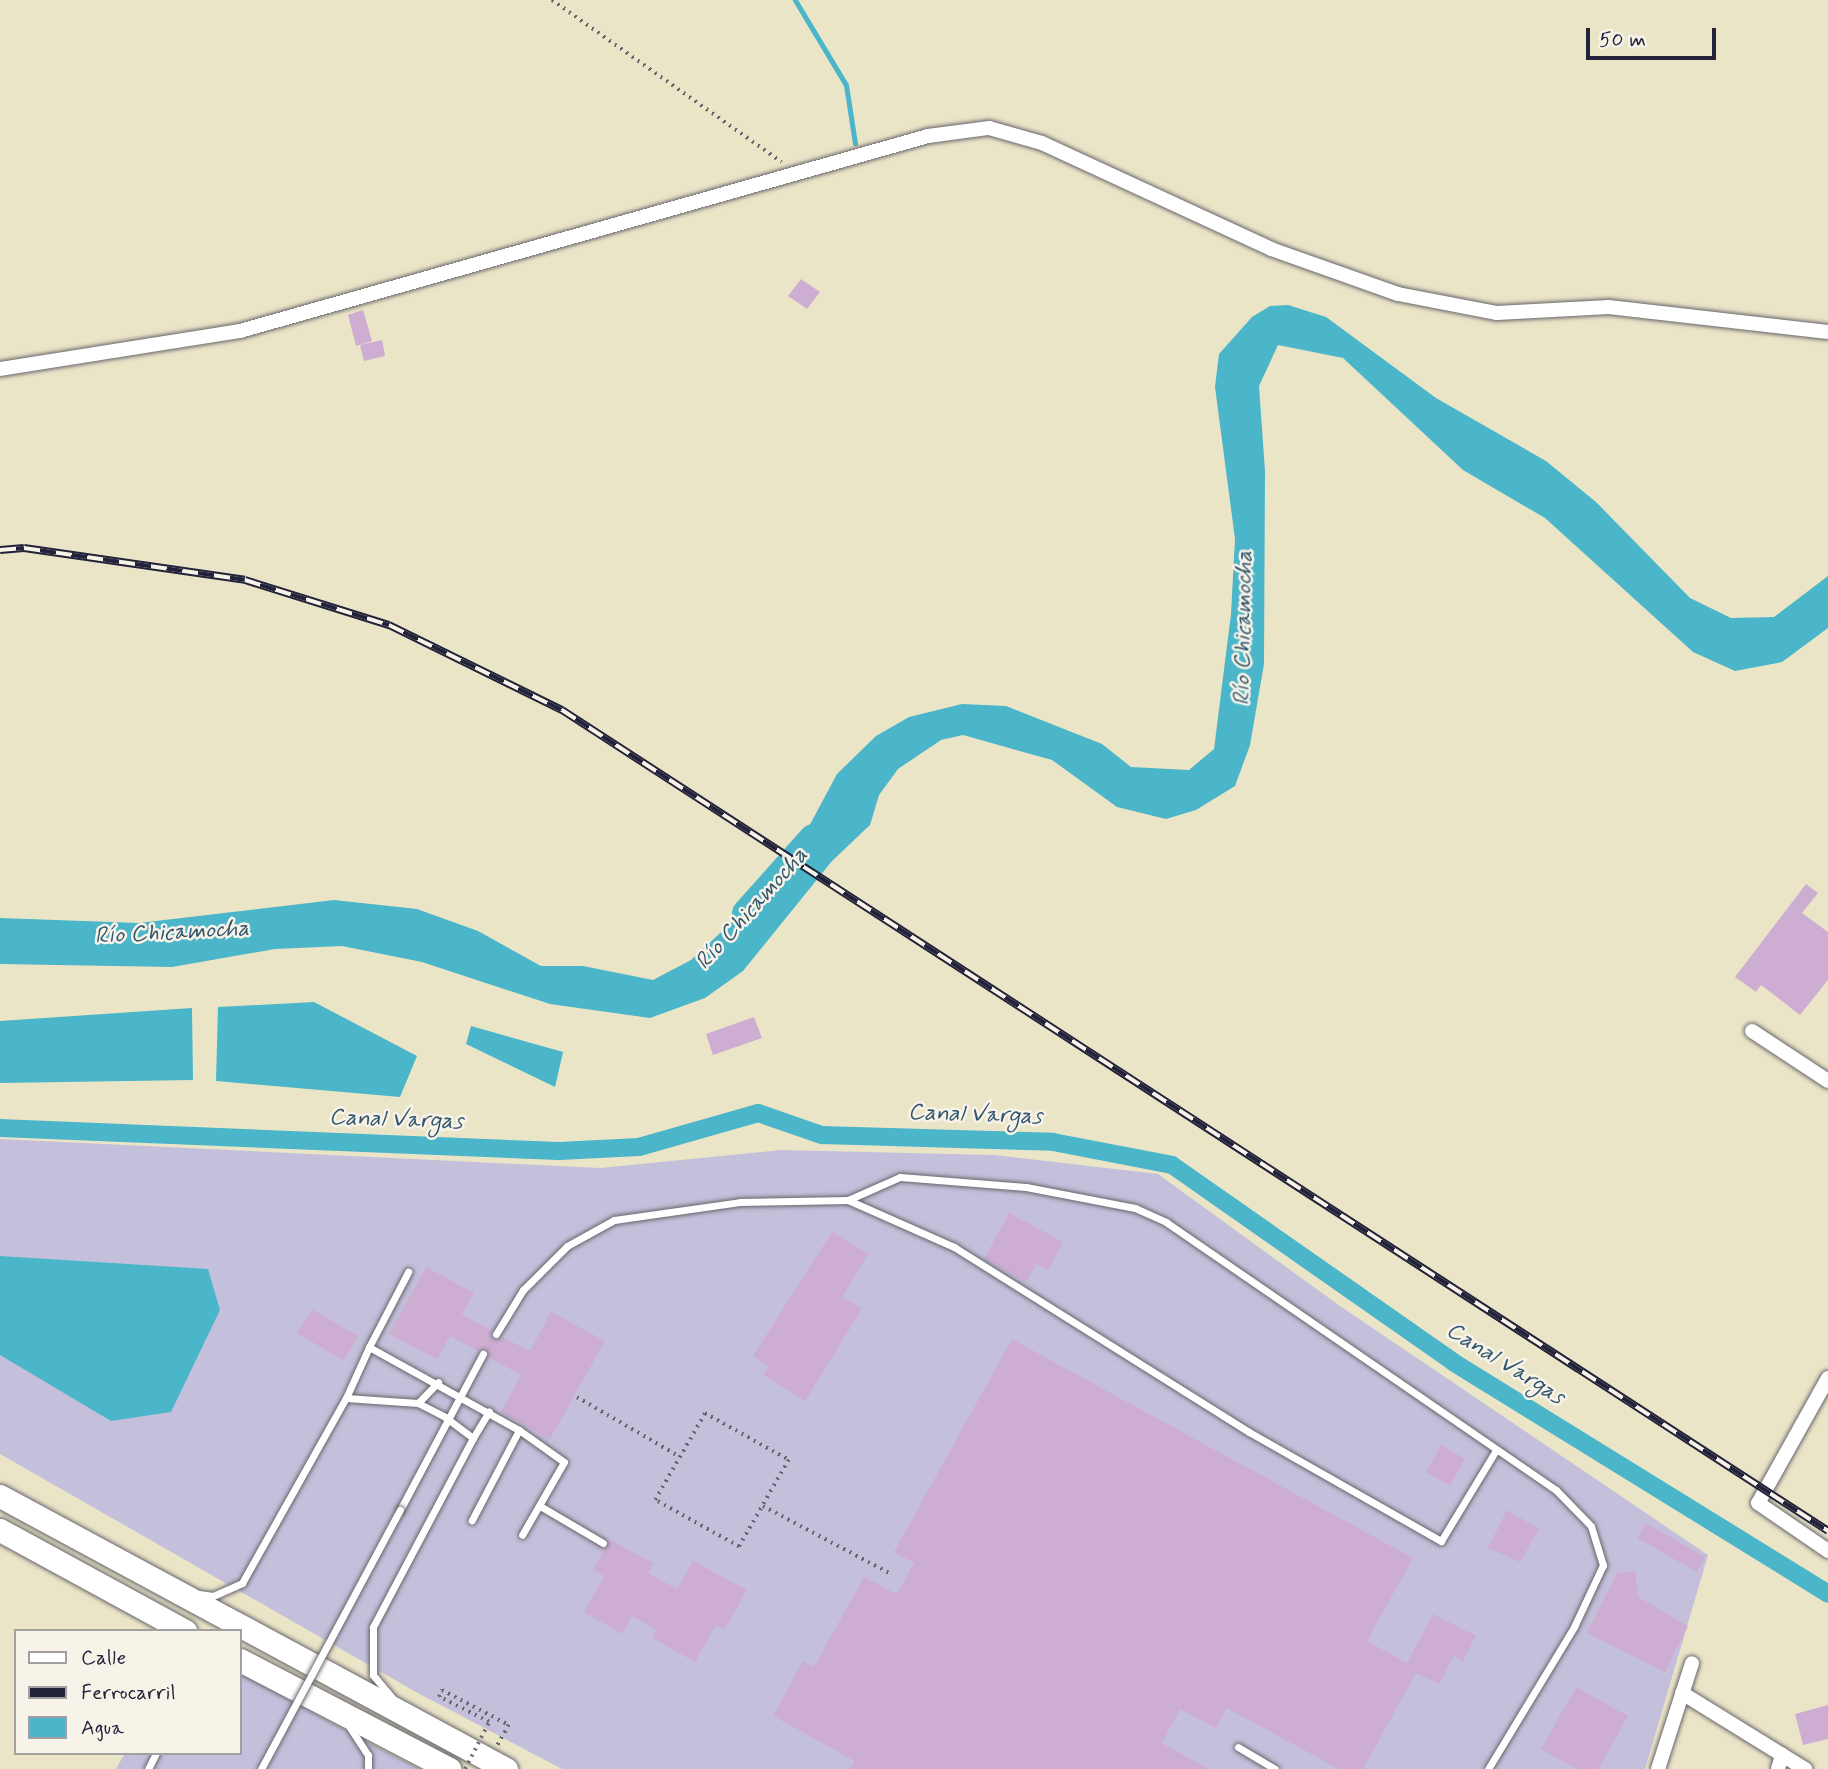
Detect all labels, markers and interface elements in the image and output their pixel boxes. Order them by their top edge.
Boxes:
scale bar [1590,14,1720,58]
text: 50 m [1599,26,1646,54]
water label: Río Chicamocha [1229,552,1259,704]
water label: Río Chicamocha [691,844,813,974]
water label: Río Chicamocha [96,915,248,951]
water label: Canal Vargas [909,1099,1041,1131]
water label: Canal Vargas [330,1104,462,1136]
water label: Canal Vargas [1442,1318,1568,1410]
legend [14,1629,242,1755]
text: Calle [81,1644,126,1672]
text: Ferrocarril [81,1679,176,1707]
text: Agua [81,1714,124,1742]

